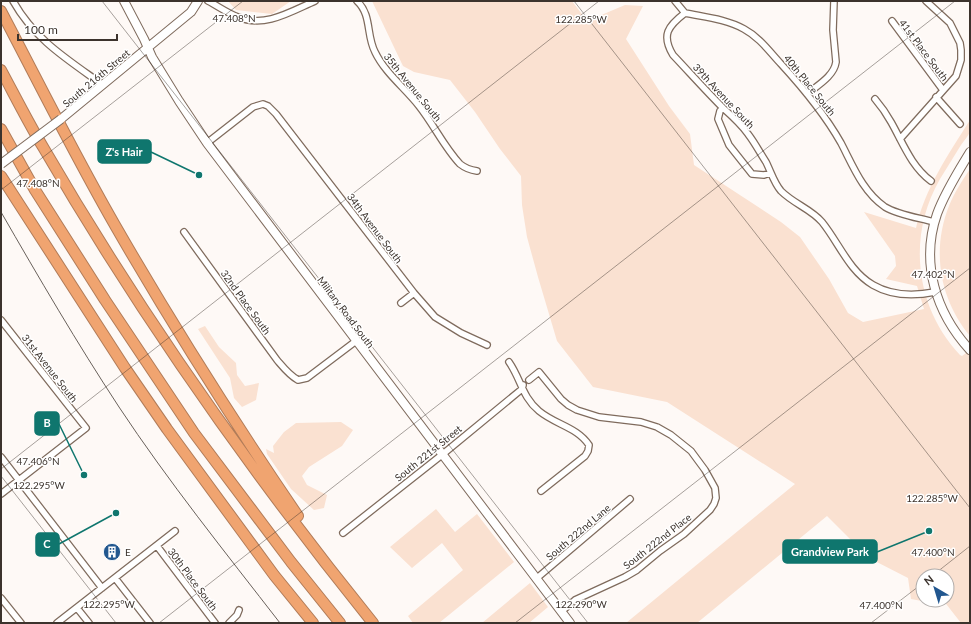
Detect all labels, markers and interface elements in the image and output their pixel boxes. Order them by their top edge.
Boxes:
text: 47.408°N [212,12,256,24]
text: 122.285°W [555,13,607,25]
scale bar [18,16,117,42]
street label: 41st Place South [897,17,951,83]
text: 100 m [24,22,58,37]
street label: South 216th Street [60,46,132,110]
street label: 35th Avenue South [382,50,444,124]
street label: 40th Place South [782,52,838,118]
street label: 39th Avenue South [691,61,757,131]
callout: Z's Hair [98,140,151,163]
text: Z's Hair [105,145,143,158]
text: 47.408°N [16,177,60,189]
street label: 34th Avenue South [345,191,405,265]
street label: 32nd Place South [219,267,273,337]
text: 47.402°N [911,268,955,280]
street label: Military Road South [315,274,377,350]
street label: 31st Avenue South [20,332,80,404]
callout: B [35,412,59,435]
text: B [43,416,51,429]
street label: South 221st Street [392,422,464,484]
text: 47.406°N [16,455,60,467]
text: 122.295°W [13,479,65,491]
text: 122.285°W [906,492,958,504]
street label: South 222nd Lane [543,502,613,562]
street label: South 222nd Place [621,511,693,571]
callout: C [36,533,59,556]
text: C [43,537,51,550]
callout: Grandview Park [783,540,877,563]
building icon: E [102,542,122,562]
street label: 30th Place South [166,545,220,613]
text: Grandview Park [791,545,869,558]
place label: E [125,546,131,558]
text: 47.400°N [911,546,955,558]
north arrow [915,568,955,608]
text: N [921,572,936,587]
text: 122.295°W [83,598,135,610]
text: 122.290°W [555,598,607,610]
text: 47.400°N [859,599,903,611]

